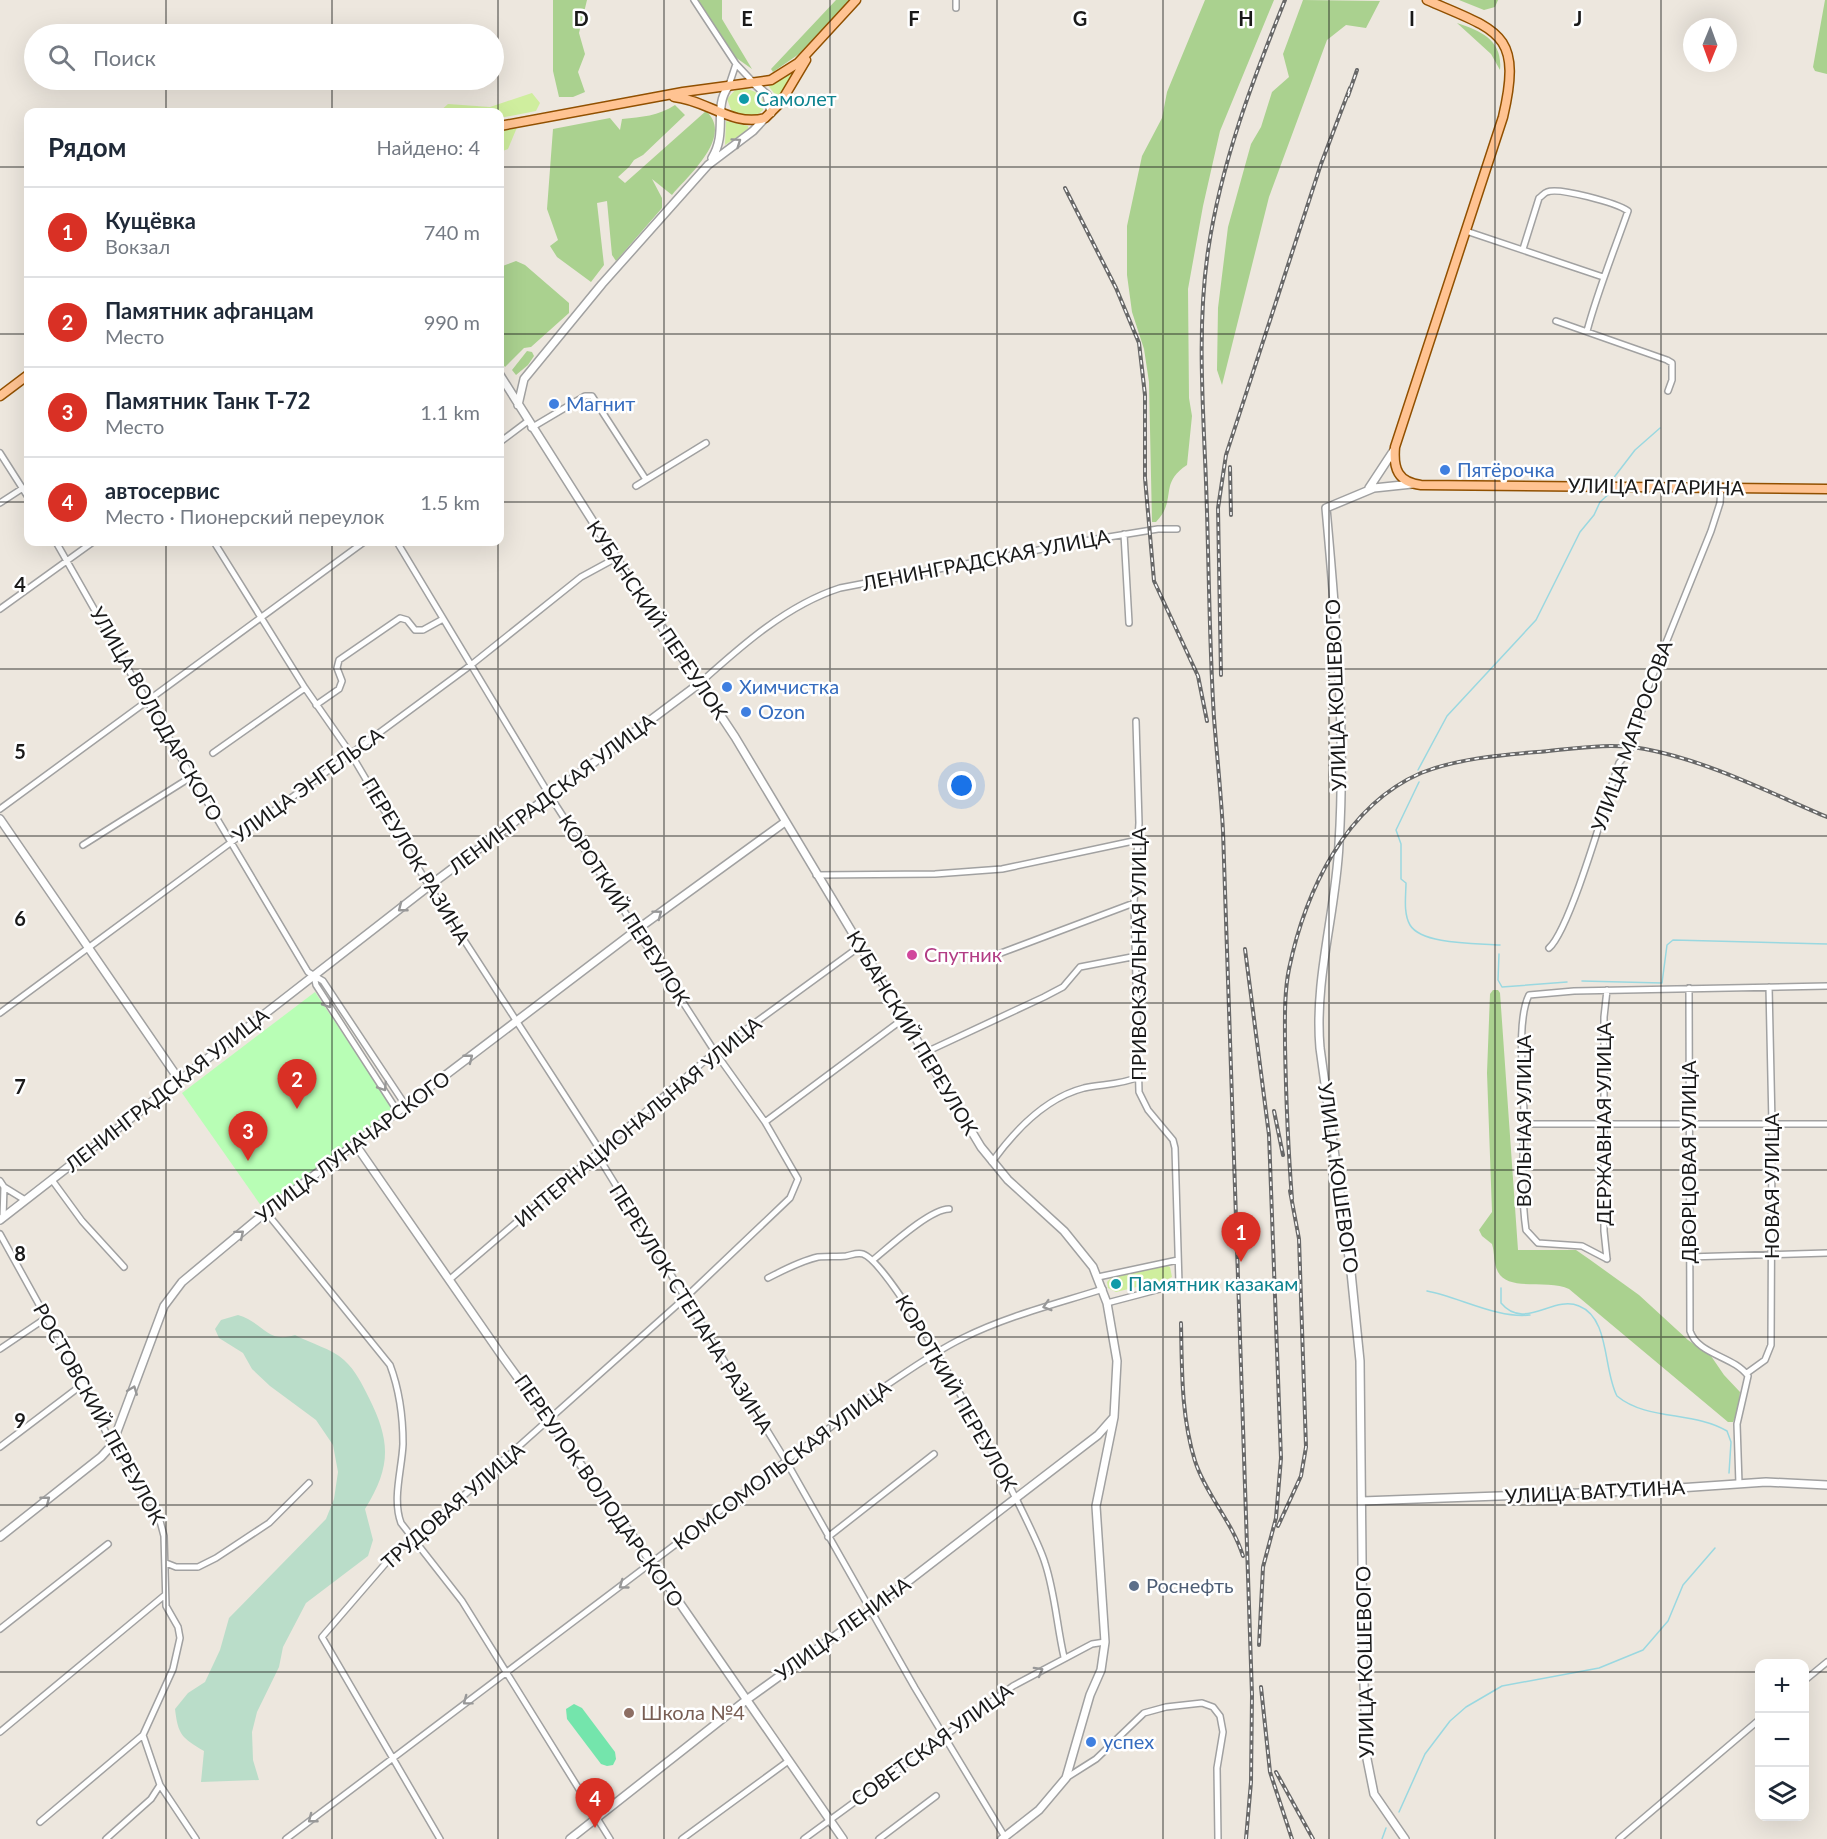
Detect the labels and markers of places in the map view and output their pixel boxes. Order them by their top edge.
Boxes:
place label: Самолет [756,86,837,110]
marker: Самолет [737,92,751,106]
place label: Магнит [566,391,635,415]
marker: Магнит [547,397,561,411]
place label: Пятёрочка [1457,457,1555,481]
marker: Пятёрочка [1438,463,1452,477]
place label: Химчистка [739,674,839,698]
marker: Химчистка [720,680,734,694]
place label: Ozon [758,699,805,723]
marker: Ozon [739,705,753,719]
place label: Спутник [924,942,1003,966]
marker: Спутник [905,948,919,962]
pin: 2 [278,1060,316,1109]
pin: 3 [228,1112,268,1161]
pin: 1 [1222,1212,1260,1262]
place label: Памятник казакам [1128,1271,1298,1295]
marker: Памятник казакам [1109,1277,1123,1291]
place label: Роснефть [1146,1573,1234,1597]
marker: Роснефть [1127,1579,1141,1593]
place label: Школа №4 [641,1700,745,1724]
marker: Школа №4 [622,1706,636,1720]
place label: успех [1103,1729,1154,1753]
marker: успех [1084,1735,1098,1749]
pin: 4 [576,1778,614,1828]

